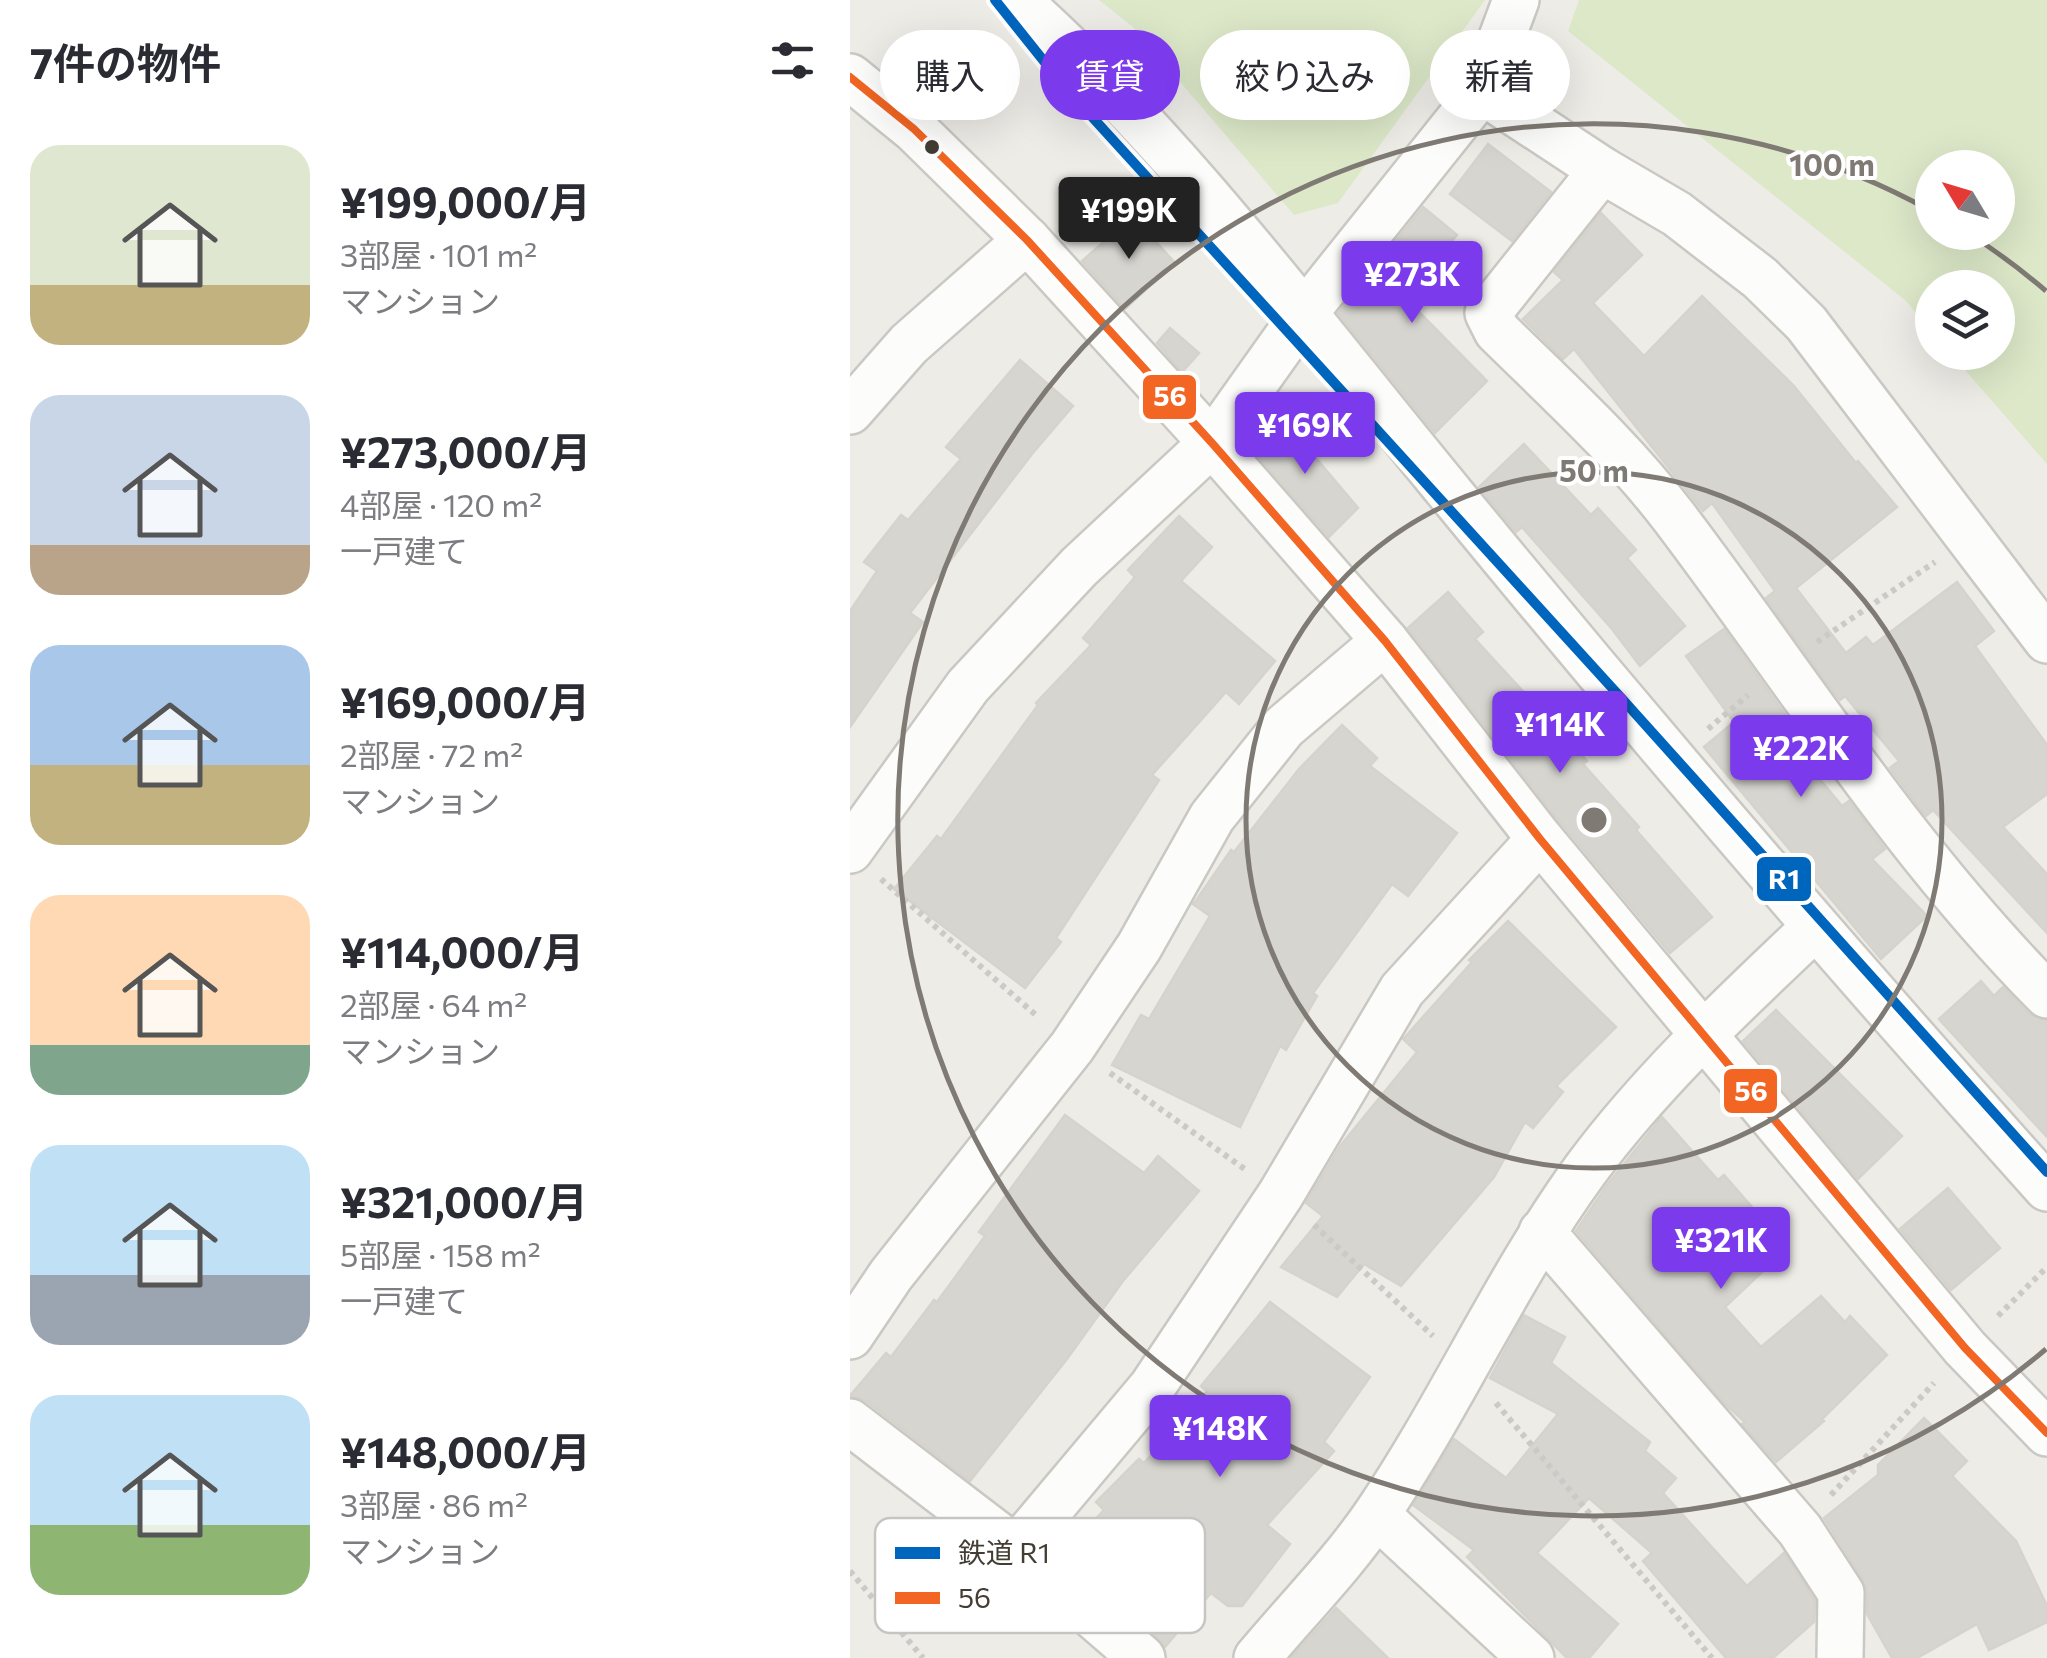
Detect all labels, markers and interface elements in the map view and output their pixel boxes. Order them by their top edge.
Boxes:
chip: 購入 [880,30,1020,120]
chip: 賃貸 [1040,30,1180,120]
chip: 絞り込み [1200,30,1410,120]
chip: 新着 [1430,30,1570,120]
icon: filters [765,33,820,88]
text: 7件の物件 [30,36,221,88]
unlabelled marker [922,137,942,157]
text: 100 m [1789,145,1875,182]
north arrow [1915,150,2015,250]
map controls [1915,150,2015,370]
text: ¥199,000/月 [340,175,591,227]
pin: ¥199K [1059,177,1199,262]
icon: home [110,185,230,305]
text: ¥199K [1081,189,1177,229]
text: 3部屋 · 101 m² [340,234,537,274]
pin: ¥273K [1342,241,1482,326]
text: ¥273K [1363,253,1461,293]
button: layers [1915,270,2015,370]
text: マンション [340,280,500,320]
line badge: 56 [1141,373,1198,421]
text: 56 [1153,378,1187,412]
pin: ¥169K [1235,392,1375,477]
text: ¥169K [1257,404,1353,444]
text: ¥273,000/月 [340,425,592,477]
icon: home [110,435,230,555]
text: 50 m [1559,451,1629,488]
text: 4部屋 · 120 m² [340,484,542,524]
text: 一戸建て [340,530,468,570]
text: ¥169,000/月 [340,675,590,727]
icon: home [110,685,230,805]
pin: ¥114K [1490,691,1630,776]
text: ¥114K [1514,703,1606,743]
pin: ¥222K [1731,715,1871,800]
text: ¥222K [1752,727,1850,767]
text: 2部屋 · 72 m² [340,734,523,774]
text: マンション [340,780,500,820]
centre of rings [1576,802,1612,838]
line badge: R1 [1755,855,1813,903]
text: R1 [1768,861,1800,895]
text: ¥114,000/月 [340,925,584,977]
icon: home [110,935,230,1055]
text: 2部屋 · 64 m² [340,984,527,1024]
text: マンション [340,1030,500,1070]
line badge: 56 [1722,1067,1779,1115]
text: 56 [1734,1073,1768,1107]
text: ¥321,000/月 [340,1175,588,1227]
icon: home [110,1185,230,1305]
pin: ¥321K [1651,1207,1791,1292]
text: ¥321K [1674,1219,1768,1259]
text: 5部屋 · 158 m² [340,1234,541,1274]
text: 一戸建て [340,1280,468,1320]
pin: ¥148K [1150,1395,1290,1480]
text: ¥148K [1172,1407,1268,1447]
text: ¥148,000/月 [340,1425,591,1477]
icon: home [110,1435,230,1555]
text: 3部屋 · 86 m² [340,1484,528,1524]
legend [875,1518,1205,1633]
text: マンション [340,1530,500,1570]
text: 鉄道 R1 [958,1535,1050,1569]
text: 56 [958,1580,991,1614]

